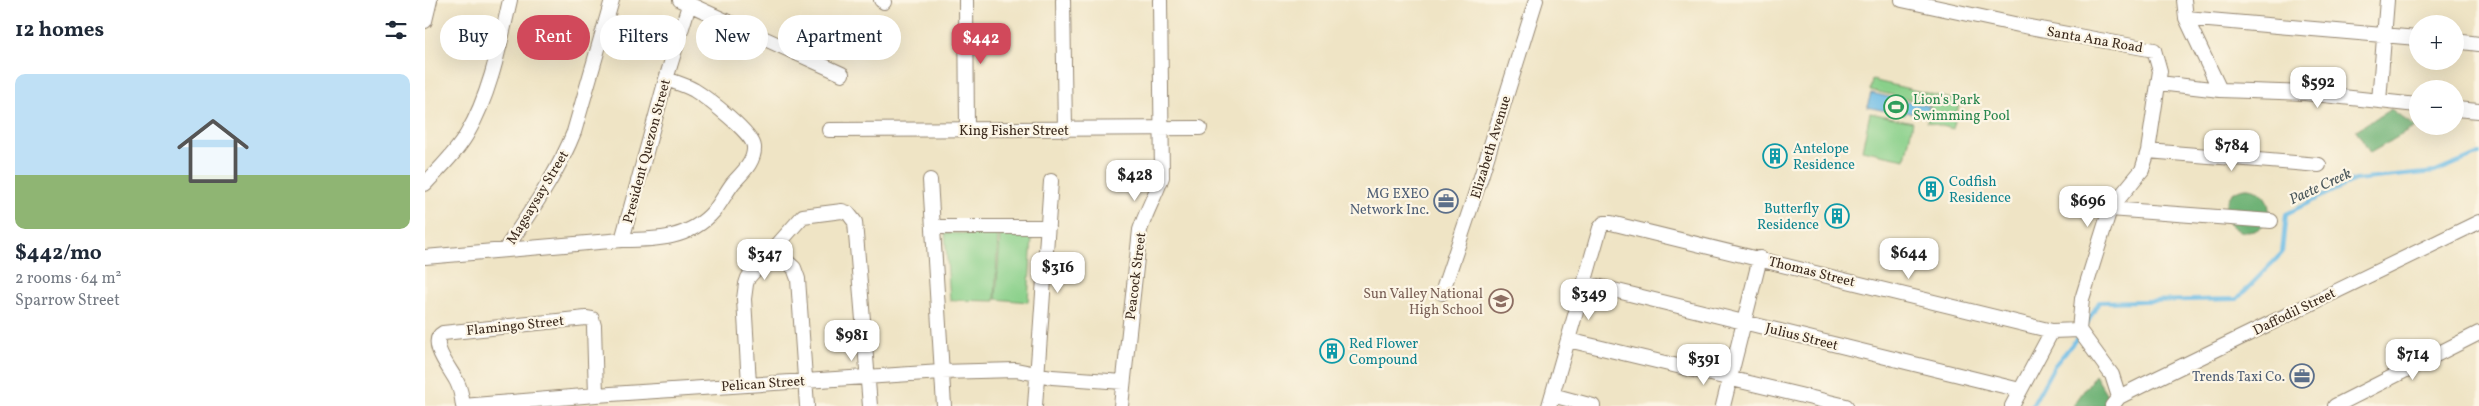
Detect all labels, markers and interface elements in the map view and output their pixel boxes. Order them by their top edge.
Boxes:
chip: Buy [440,15,507,60]
chip: Rent [517,15,590,60]
chip: Filters [600,15,686,60]
chip: New [696,15,768,60]
chip: Apartment [778,15,901,60]
map controls [2409,15,2464,135]
button: + [2409,15,2464,70]
text: 12 homes [15,16,104,45]
icon: filters [382,16,410,44]
pin: $442 [951,22,1011,65]
street label: Santa Ana Road [2045,23,2144,58]
text: $442 [963,28,999,50]
pin: $592 [2288,66,2348,109]
text: $592 [2301,72,2335,94]
street label: President Quezon Street [619,77,676,226]
button: − [2409,80,2464,135]
place label: Lion's Park Swimming Pool [1913,91,2010,126]
street label: Elizabeth Avenue [1467,93,1516,201]
sports icon: Lion's Park Swimming Pool [1883,94,1909,120]
icon: home [168,106,258,196]
street label: King Fisher Street [959,122,1069,141]
pin: $784 [2202,130,2262,172]
text: $784 [2215,135,2249,157]
place label: Antelope Residence [1793,140,1855,175]
building icon: Antelope Residence [1762,143,1788,169]
street label: Magsaysay Street [503,147,574,248]
pin: $428 [1105,160,1165,202]
water label: Paete Creek [2286,164,2355,211]
text: $428 [1117,165,1153,187]
place label: Codfish Residence [1949,173,2011,208]
building icon: Codfish Residence [1918,176,1944,202]
place label: MG EXEO Network Inc. [1350,185,1429,220]
pin: $696 [2058,186,2118,228]
office icon: MG EXEO Network Inc. [1433,188,1459,214]
text: $696 [2070,191,2106,213]
place label: Butterfly Residence [1757,200,1819,235]
building icon: Butterfly Residence [1824,203,1850,229]
street label: Peacock Street [1122,231,1151,321]
pin: $347 [735,238,795,281]
pin: $644 [1879,238,1939,280]
text: $442/mo [15,239,102,268]
text: $644 [1891,243,1927,265]
text: $347 [748,244,782,266]
pin: $316 [1028,252,1088,294]
street label: Thomas Street [1766,253,1857,292]
text: $316 [1042,257,1074,279]
text: 2 rooms · 64 m² [15,268,122,290]
pin: $349 [1559,278,1619,321]
text: $349 [1571,284,1607,306]
street label: Daffodil Street [2250,284,2339,341]
place label: Sun Valley National High School [1363,285,1483,320]
school or university icon: Sun Valley National High School [1488,288,1514,314]
text: Sparrow Street [15,290,120,312]
street label: Flamingo Street [465,312,565,341]
street label: Julius Street [1763,319,1840,356]
pin: $981 [822,320,882,362]
text: $981 [836,325,868,347]
place label: Red Flower Compound [1349,335,1418,370]
building icon: Red Flower Compound [1319,338,1345,364]
pin: $714 [2383,338,2443,381]
pin: $391 [1674,344,1734,386]
text: $714 [2397,344,2429,366]
text: $391 [1688,349,1720,371]
office icon: Trends Taxi Co. [2289,363,2315,389]
place label: Trends Taxi Co. [2192,368,2285,387]
street label: Pelican Street [721,372,806,397]

